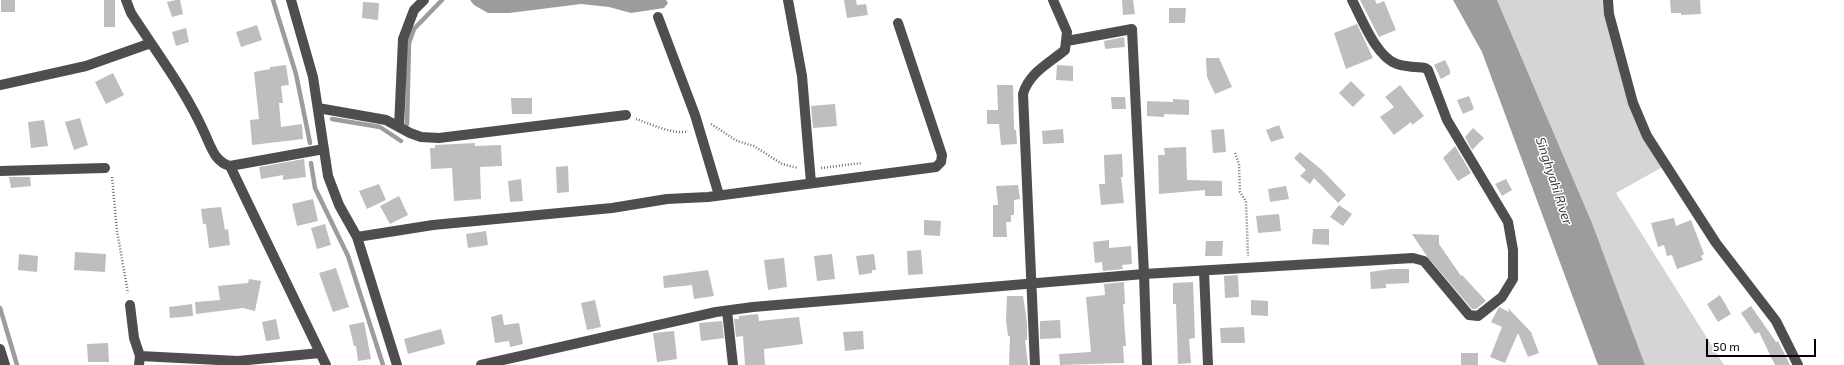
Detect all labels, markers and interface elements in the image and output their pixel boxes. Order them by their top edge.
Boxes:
water label: Singhyahi River [1532,135,1576,227]
scale bar [1708,331,1818,357]
text: 50 m [1713,339,1740,353]

